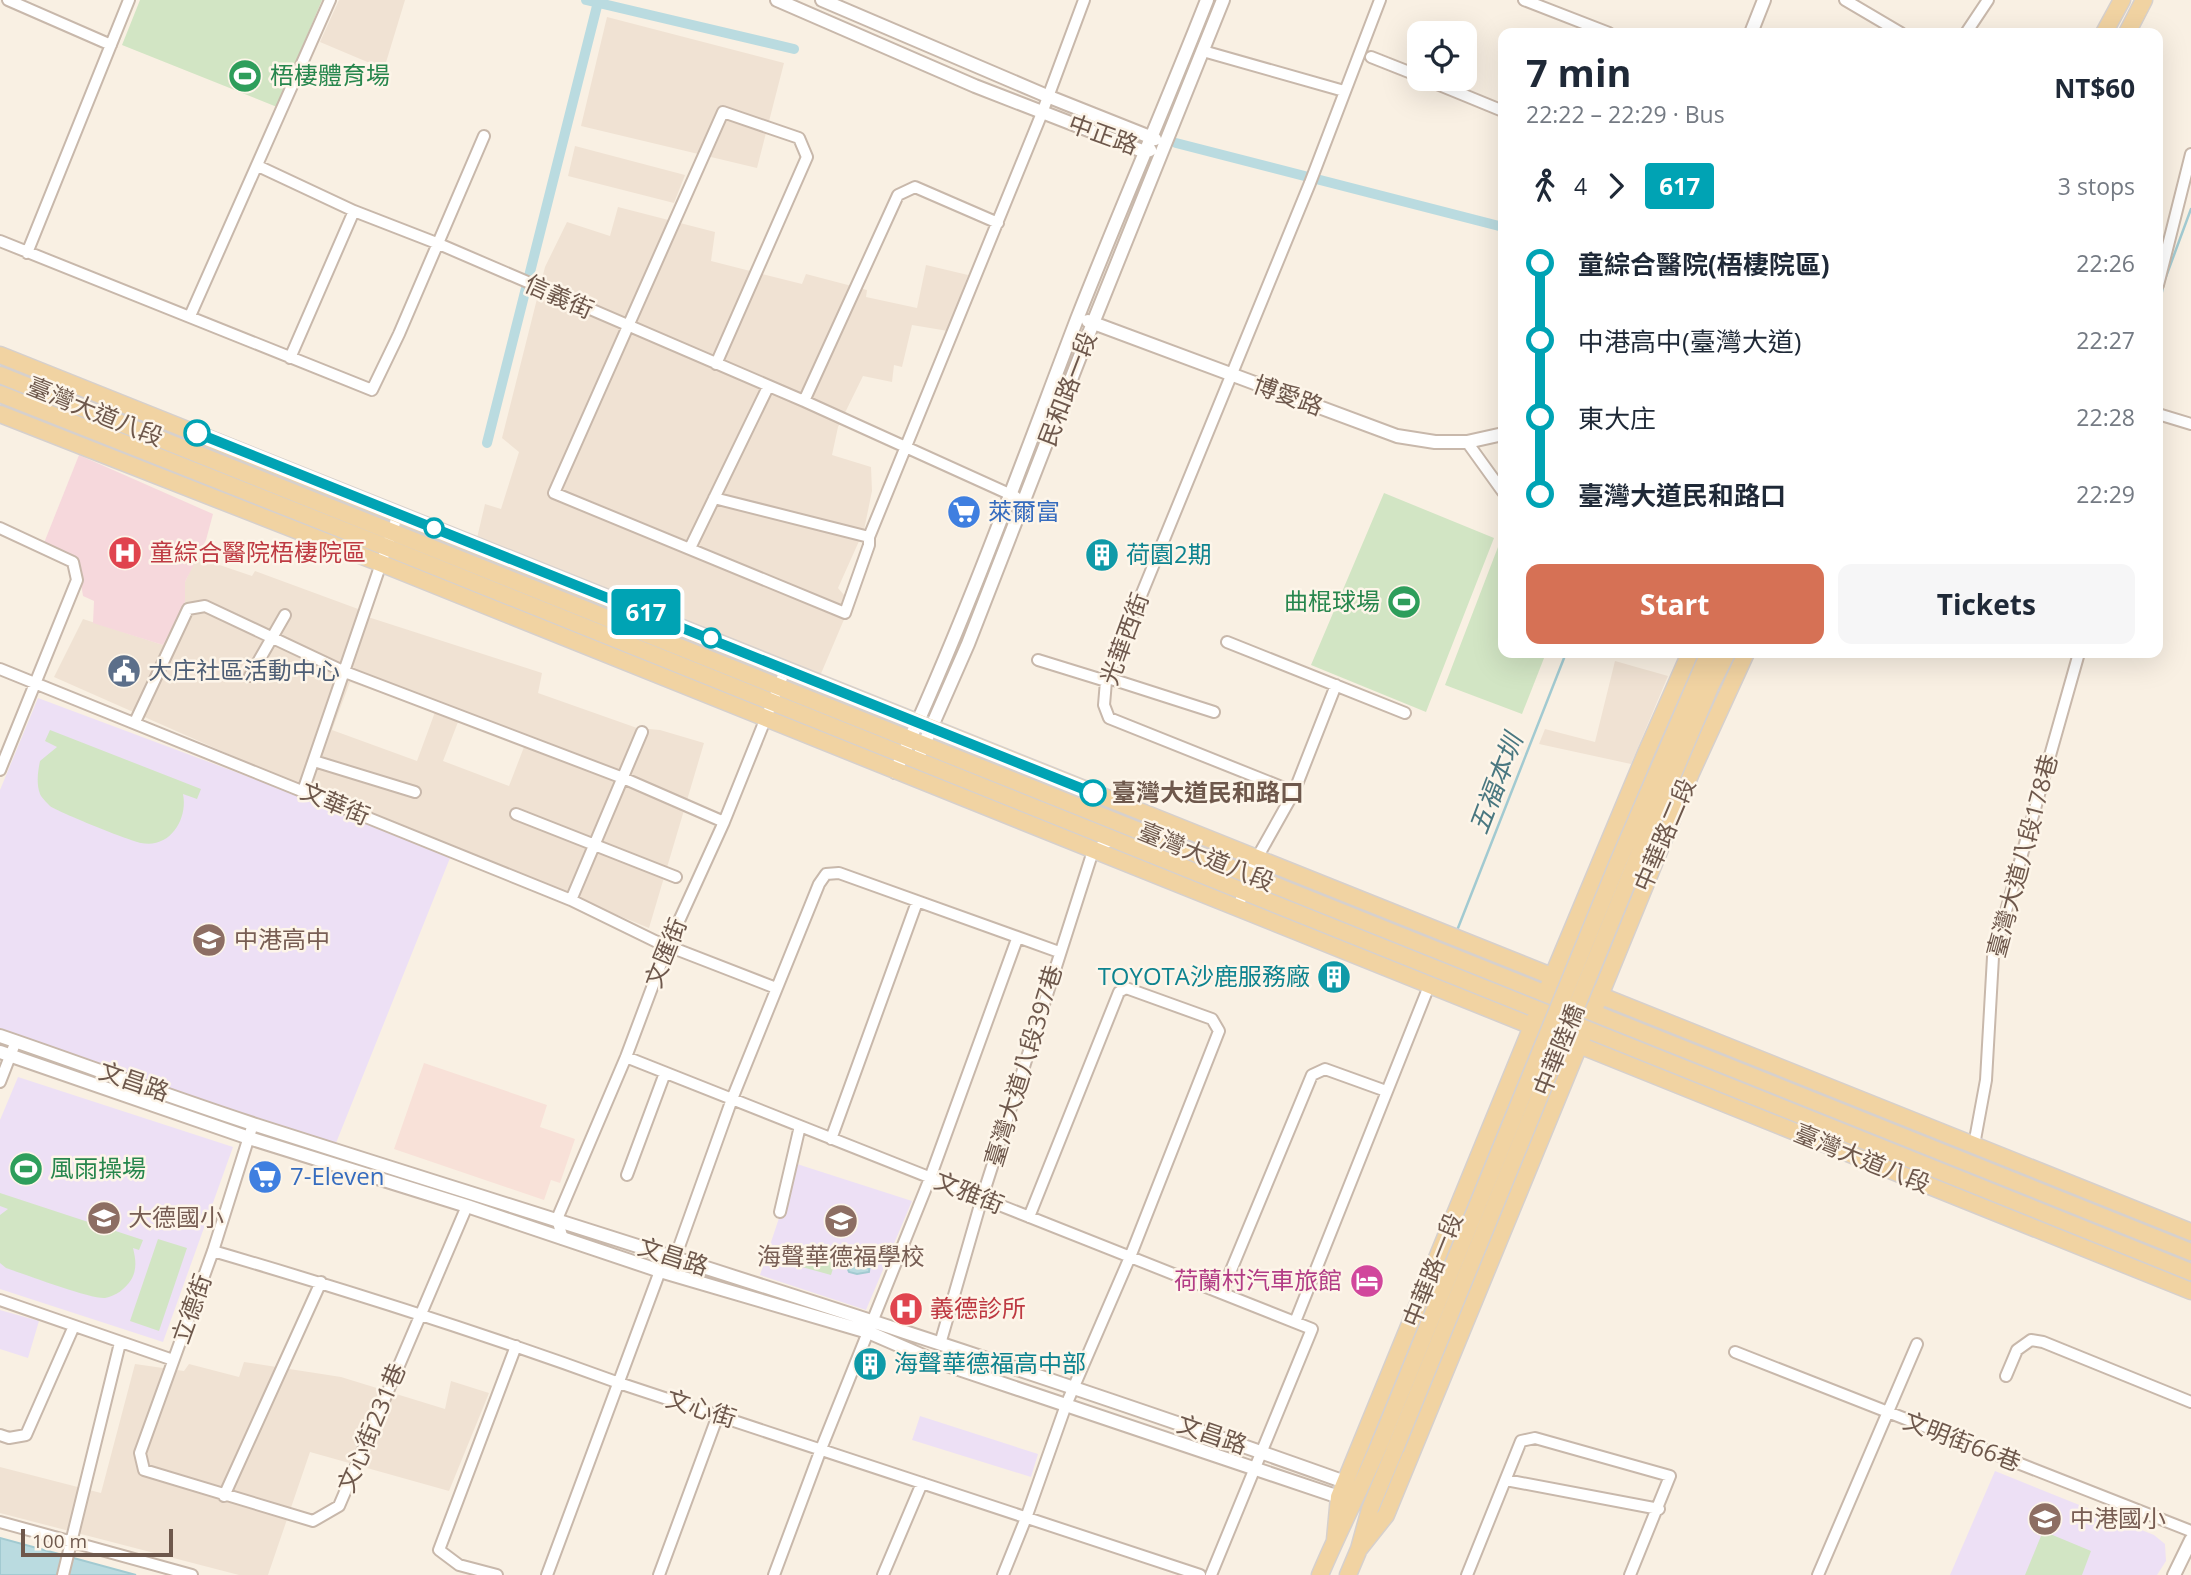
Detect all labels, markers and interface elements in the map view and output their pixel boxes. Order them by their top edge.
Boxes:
map controls [1407,21,1477,91]
button: locate [1407,21,1477,91]
text: 7 min [1526,46,1631,98]
sports icon: 梧棲體育場 [226,57,264,95]
place label: 梧棲體育場 [270,58,390,91]
text: NT$60 [2054,70,2135,106]
text: 22:22 – 22:29 · Bus [1526,98,1725,130]
street label: 中正路 [1064,106,1143,161]
icon: walk [1526,167,1564,205]
icon: forward [1597,167,1635,205]
text: 617 [1659,169,1700,202]
text: 4 [1574,170,1587,202]
text: 3 stops [2058,170,2135,202]
text: 童綜合醫院(梧棲院區) [1578,246,1830,282]
text: 22:26 [2076,247,2135,279]
street label: 信義街 [520,266,599,325]
text: 中港高中(臺灣大道) [1578,323,1801,359]
text: 22:27 [2076,324,2135,356]
street label: 民和路一段 [1030,327,1104,450]
street label: 博愛路 [1249,367,1328,422]
street label: 臺灣大道八段 [23,368,169,453]
text: 東大庄 [1578,400,1656,436]
text: 22:28 [2076,401,2135,433]
unlabelled marker [184,420,210,446]
text: 臺灣大道民和路口 [1578,477,1786,513]
text: 22:29 [2076,478,2135,510]
supermarket icon: 萊爾富 [945,493,983,531]
place label: 萊爾富 [988,494,1060,527]
unlabelled marker [424,518,444,538]
hospital icon: 童綜合醫院梧棲院區 [106,534,144,572]
place label: 童綜合醫院梧棲院區 [150,535,366,568]
building icon: 荷園2期 [1083,536,1121,574]
place label: 荷園2期 [1126,537,1212,570]
button: Start [1526,564,1824,644]
button: Tickets [1838,564,2135,644]
sports icon: 曲棍球場 [1385,583,1423,621]
place label: 曲棍球場 [1284,584,1380,617]
street label: 光華西街 [1092,588,1156,689]
line badge: 617 [606,589,686,635]
text: 617 [625,595,667,628]
unlabelled marker [701,628,721,648]
public building icon: 大庄社區活動中心 [105,652,143,690]
place label: 大庄社區活動中心 [148,653,340,686]
water label: 五福本圳 [1460,725,1532,839]
street label: 臺灣大道八段178巷 [1979,750,2065,961]
street label: 文華街 [296,773,375,832]
street label: 中華路二段 [1625,773,1702,896]
place label: 臺灣大道民和路口 [1112,775,1304,808]
marker: 臺灣大道民和路口 [1080,780,1106,806]
street label: 臺灣大道八段 [1134,813,1280,898]
street label: 文匯街 [636,913,693,992]
school or university icon: 中港高中 [190,921,228,959]
place label: 中港高中 [234,922,330,955]
building icon: TOYOTA沙鹿服務廠 [1315,958,1353,996]
place label: TOYOTA沙鹿服務廠 [1098,959,1310,992]
street label: 臺灣大道八段397巷 [976,961,1069,1170]
street label: 中華陸橋 [1524,999,1591,1100]
street label: 文昌路 [95,1053,174,1108]
street label: 臺灣大道八段 [1790,1115,1936,1200]
sports icon: 風雨操場 [7,1150,45,1188]
place label: 風雨操場 [50,1151,146,1184]
supermarket icon: 7-Eleven [246,1158,284,1196]
place label: 7-Eleven [290,1159,385,1192]
street label: 文雅街 [930,1163,1009,1220]
school or university icon: 大德國小 [85,1199,123,1237]
place label: 大德國小 [128,1200,224,1233]
school or university icon: 海聲華德福學校 [822,1202,860,1240]
street label: 中華路一段 [1394,1208,1469,1331]
street label: 文昌路 [634,1229,713,1282]
place label: 海聲華德福學校 [757,1239,925,1272]
hotel icon: 荷蘭村汽車旅館 [1348,1262,1386,1300]
place label: 荷蘭村汽車旅館 [1174,1263,1342,1296]
street label: 立德街 [163,1269,218,1348]
hospital icon: 義德診所 [887,1290,925,1328]
place label: 義德診所 [930,1291,1026,1324]
building icon: 海聲華德福高中部 [851,1345,889,1383]
place label: 海聲華德福高中部 [894,1346,1086,1379]
street label: 文心街231巷 [329,1358,413,1497]
street label: 文心街 [662,1381,741,1434]
street label: 文明街66巷 [1899,1403,2026,1478]
street label: 文昌路 [1173,1406,1252,1461]
school or university icon: 中港國小 [2026,1500,2064,1538]
place label: 中港國小 [2070,1501,2166,1534]
scale bar [21,1526,173,1558]
text: 100 m [32,1528,87,1554]

